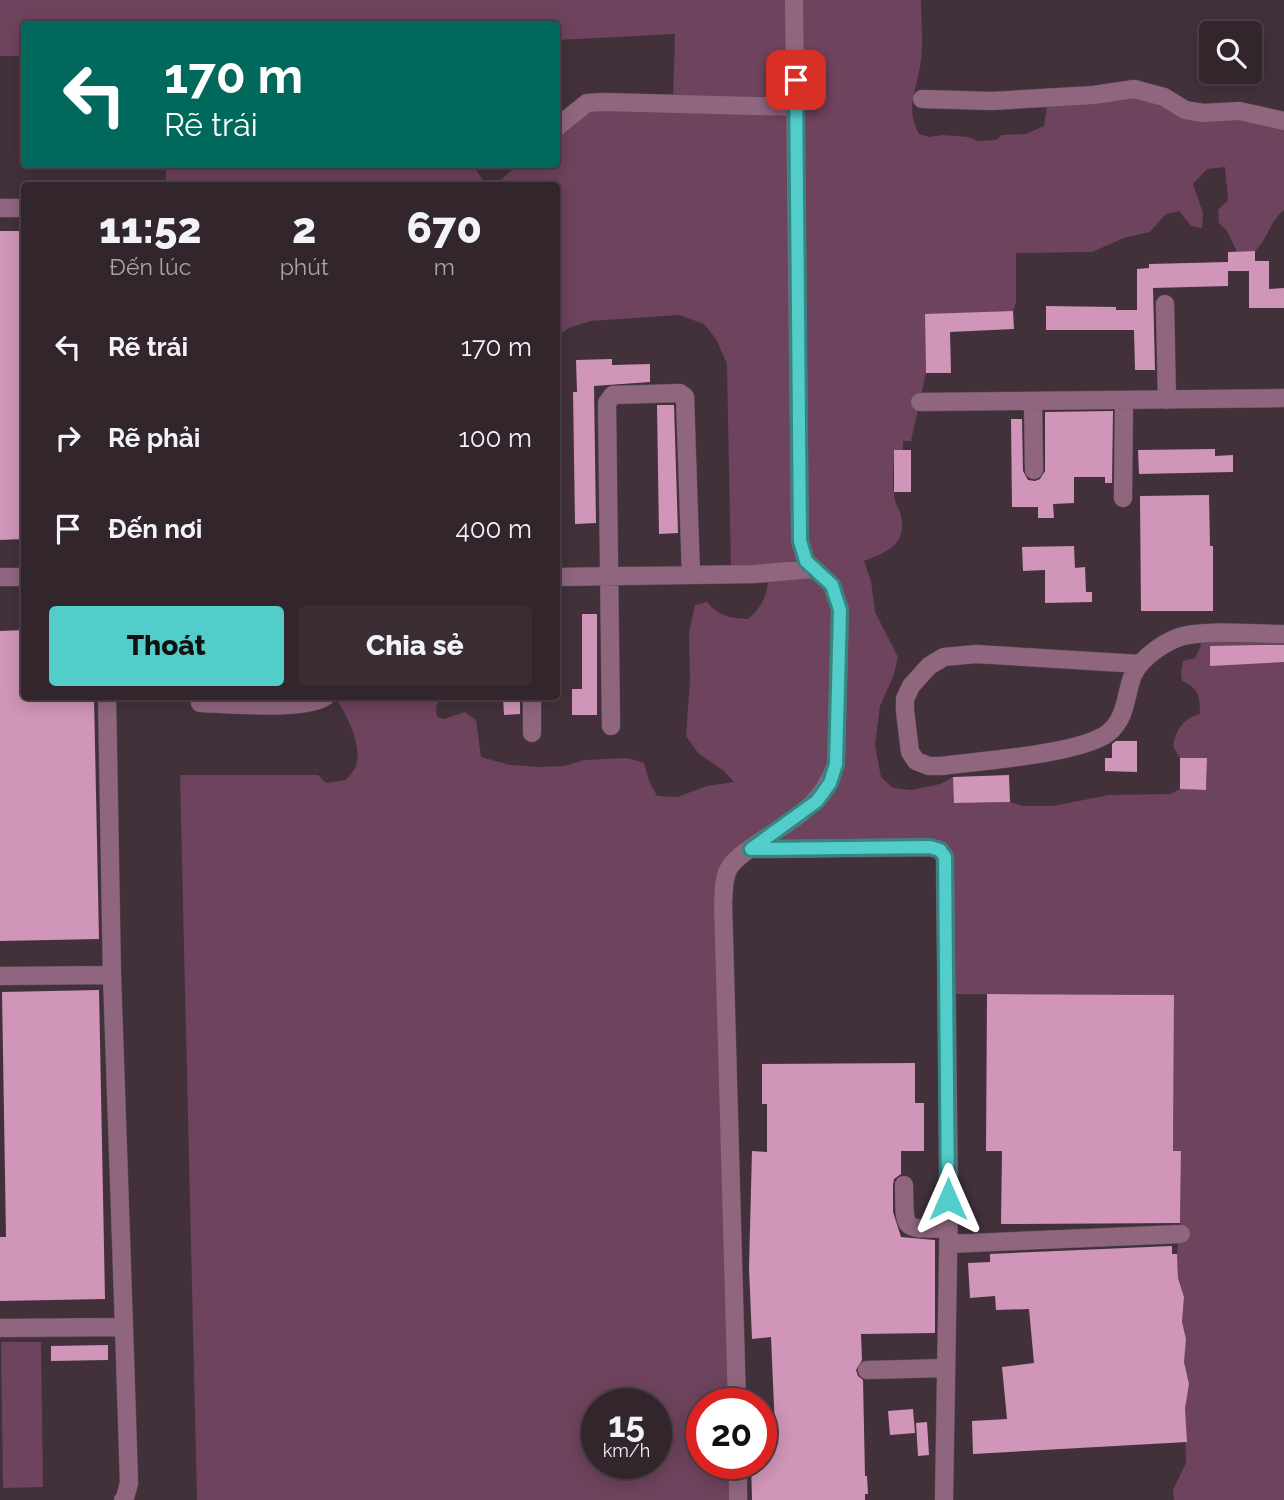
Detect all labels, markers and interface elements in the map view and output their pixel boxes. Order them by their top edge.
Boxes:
map controls [1199,21,1262,84]
button: search [1199,21,1262,84]
text: 170 m [164,47,303,104]
icon: left [49,49,140,140]
pin [766,50,826,110]
icon: arrive [777,61,815,99]
text: Rẽ trái [164,106,258,143]
text: 11:52 [99,204,202,253]
text: 2 [292,204,316,253]
text: 670 [407,204,482,253]
text: Đến lúc [109,253,191,280]
text: phút [280,253,329,280]
text: m [434,253,455,280]
icon: left [49,328,87,366]
text: Rẽ trái [108,332,188,362]
text: 170 m [461,332,532,362]
icon: right [49,419,87,457]
text: Rẽ phải [108,423,200,453]
text: 100 m [459,423,532,453]
icon: arrive [49,510,87,548]
text: Đến nơi [108,514,202,544]
text: 400 m [455,514,532,544]
button: Thoát [49,606,284,686]
button: Chia sẻ [298,606,532,686]
position arrow [911,1162,985,1236]
speed limit sign: 20 [686,1388,777,1479]
text: 15 [608,1404,645,1445]
text: km/h [603,1440,650,1461]

